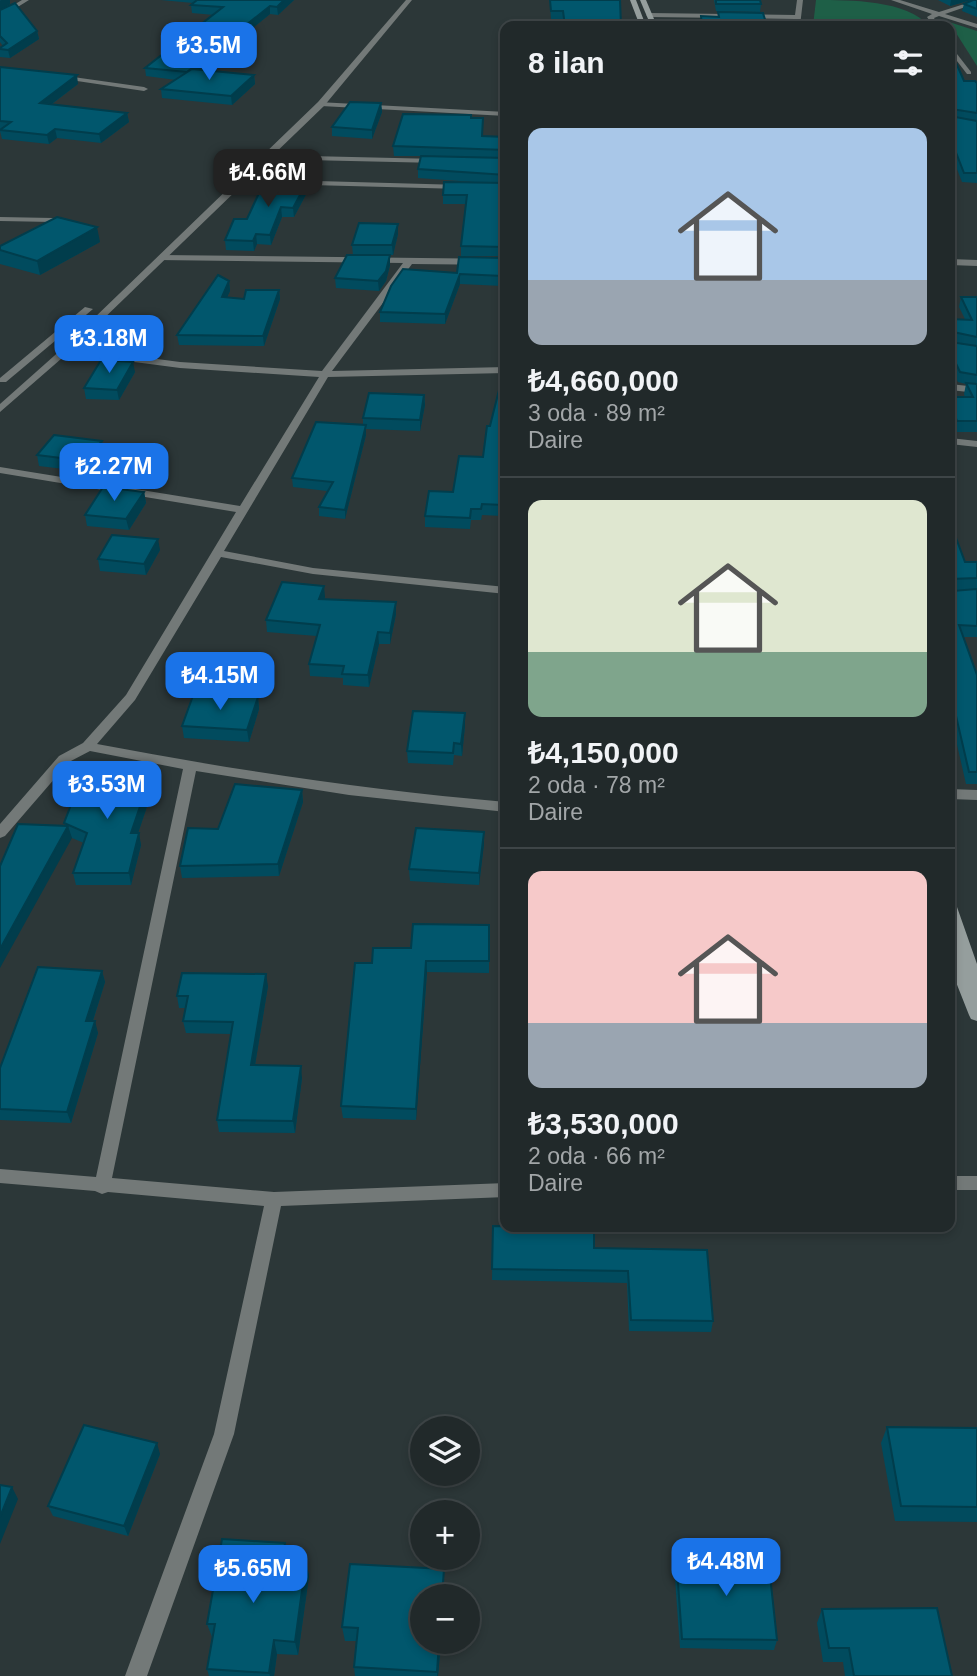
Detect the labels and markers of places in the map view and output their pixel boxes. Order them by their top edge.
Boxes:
pin: ₺3.5M [160,22,258,82]
pin: ₺4.66M [211,150,325,209]
pin: ₺3.18M [52,316,166,375]
pin: ₺2.27M [57,444,171,503]
pin: ₺4.15M [163,652,277,712]
pin: ₺3.53M [50,762,164,821]
pin: ₺4.48M [669,1538,783,1598]
pin: ₺5.65M [196,1546,310,1605]

